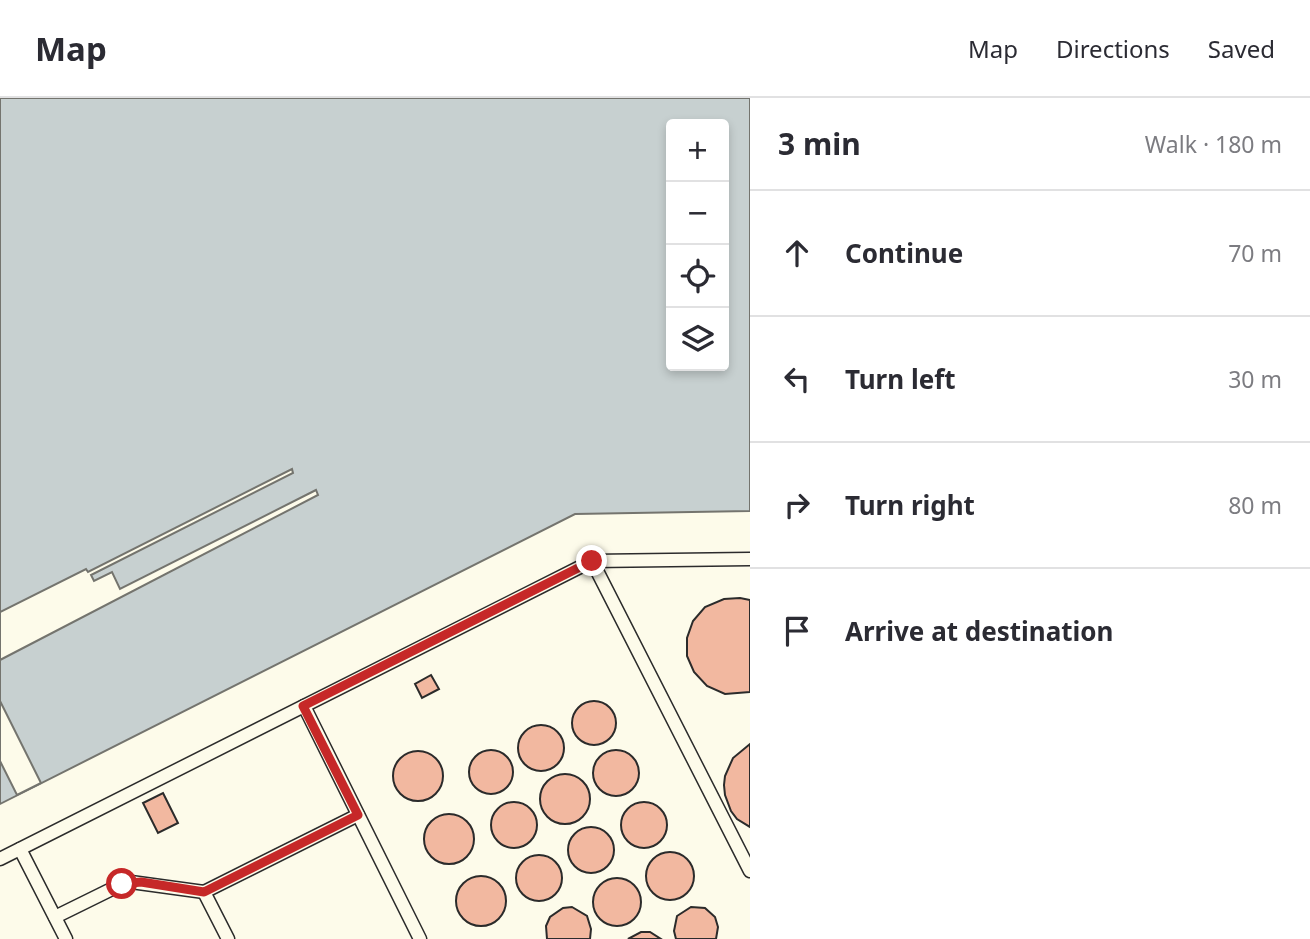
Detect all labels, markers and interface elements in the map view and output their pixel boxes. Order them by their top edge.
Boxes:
text: Map [35,26,107,71]
text: Map [968,32,1018,65]
text: Directions [1056,32,1170,65]
text: Saved [1208,32,1275,65]
map controls [666,119,729,371]
button: + [666,119,729,182]
text: 3 min [778,123,861,164]
text: Walk · 180 m [1145,128,1282,160]
button: − [666,182,729,245]
icon: ahead [778,234,816,272]
text: Continue [845,235,963,271]
text: 70 m [1228,237,1282,269]
button: locate [666,245,729,308]
button: layers [666,308,729,371]
icon: left [778,360,816,398]
text: Turn left [845,361,956,397]
text: 30 m [1228,363,1282,395]
icon: right [778,486,816,524]
text: Turn right [845,487,975,523]
text: 80 m [1228,489,1282,521]
route end [576,545,607,576]
icon: arrive [778,612,816,650]
text: Arrive at destination [845,613,1114,649]
route start [106,868,137,899]

